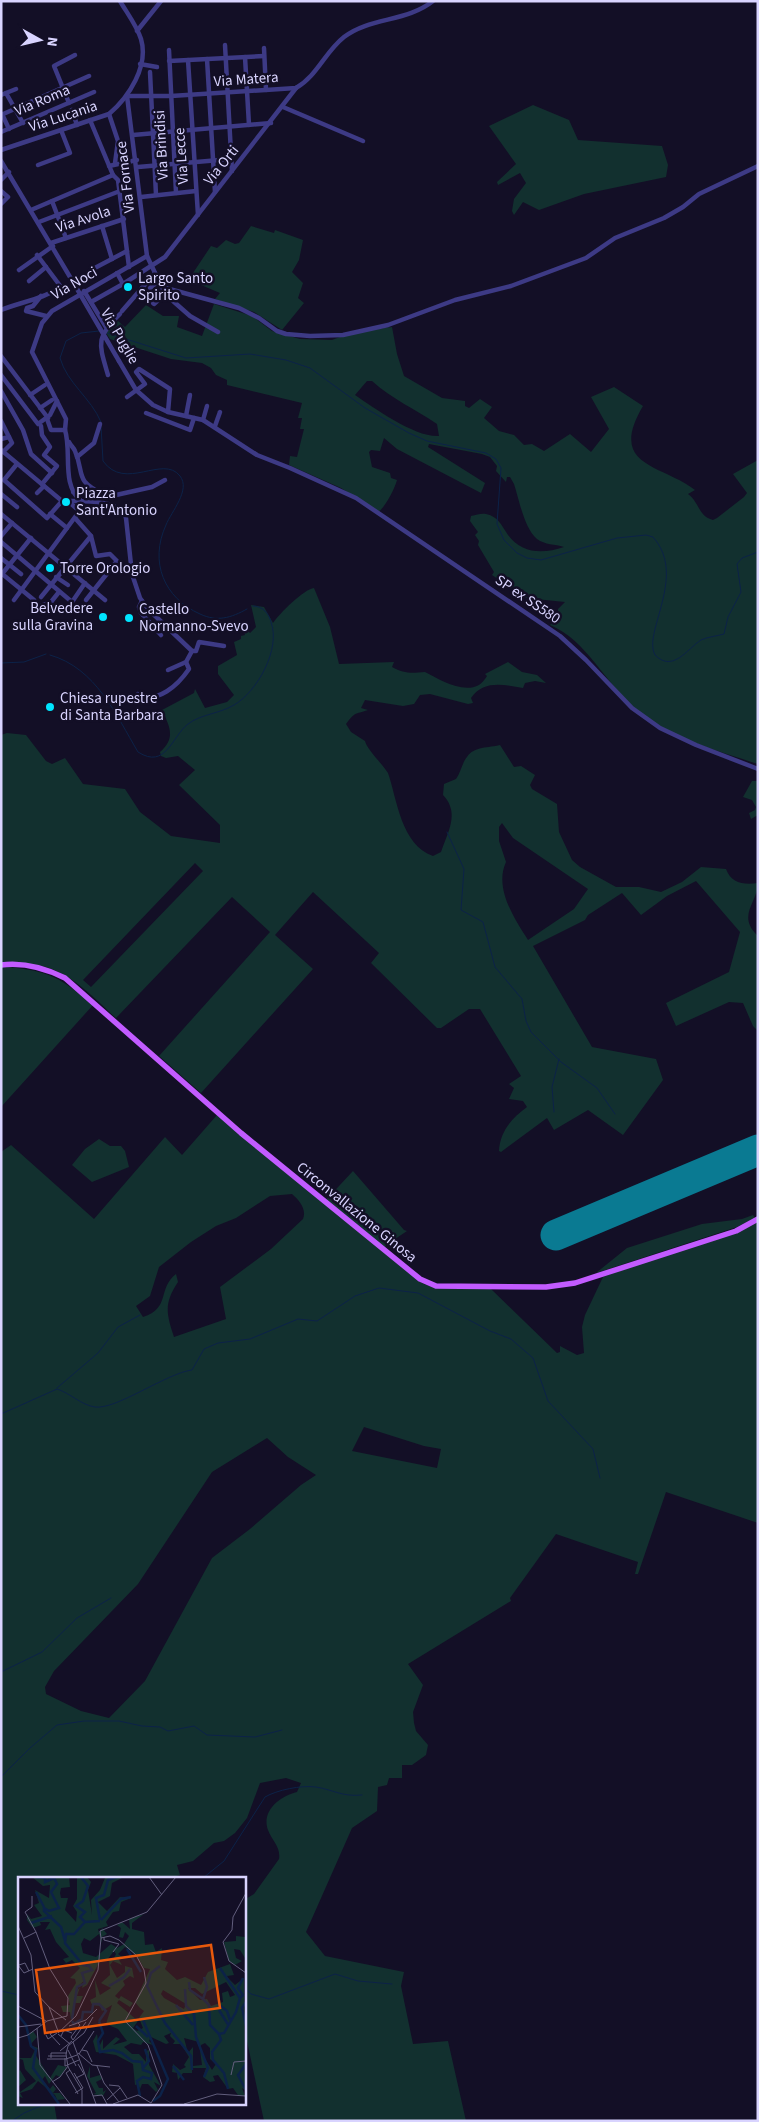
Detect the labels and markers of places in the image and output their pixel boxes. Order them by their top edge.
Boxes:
place label: Largo Santo Spirito [138,268,213,306]
marker: Largo Santo Spirito [122,281,134,293]
place label: Piazza Sant'Antonio [76,483,157,521]
marker: Piazza Sant'Antonio [60,496,72,508]
place label: Torre Orologio [60,558,150,579]
marker: Torre Orologio [44,562,56,574]
place label: Belvedere sulla Gravina [12,598,93,636]
place label: Castello Normanno-Svevo [139,599,249,637]
marker: Belvedere sulla Gravina [97,611,109,623]
marker: Castello Normanno-Svevo [123,612,135,624]
place label: Chiesa rupestre di Santa Barbara [60,688,164,726]
marker: Chiesa rupestre di Santa Barbara [44,701,56,713]

